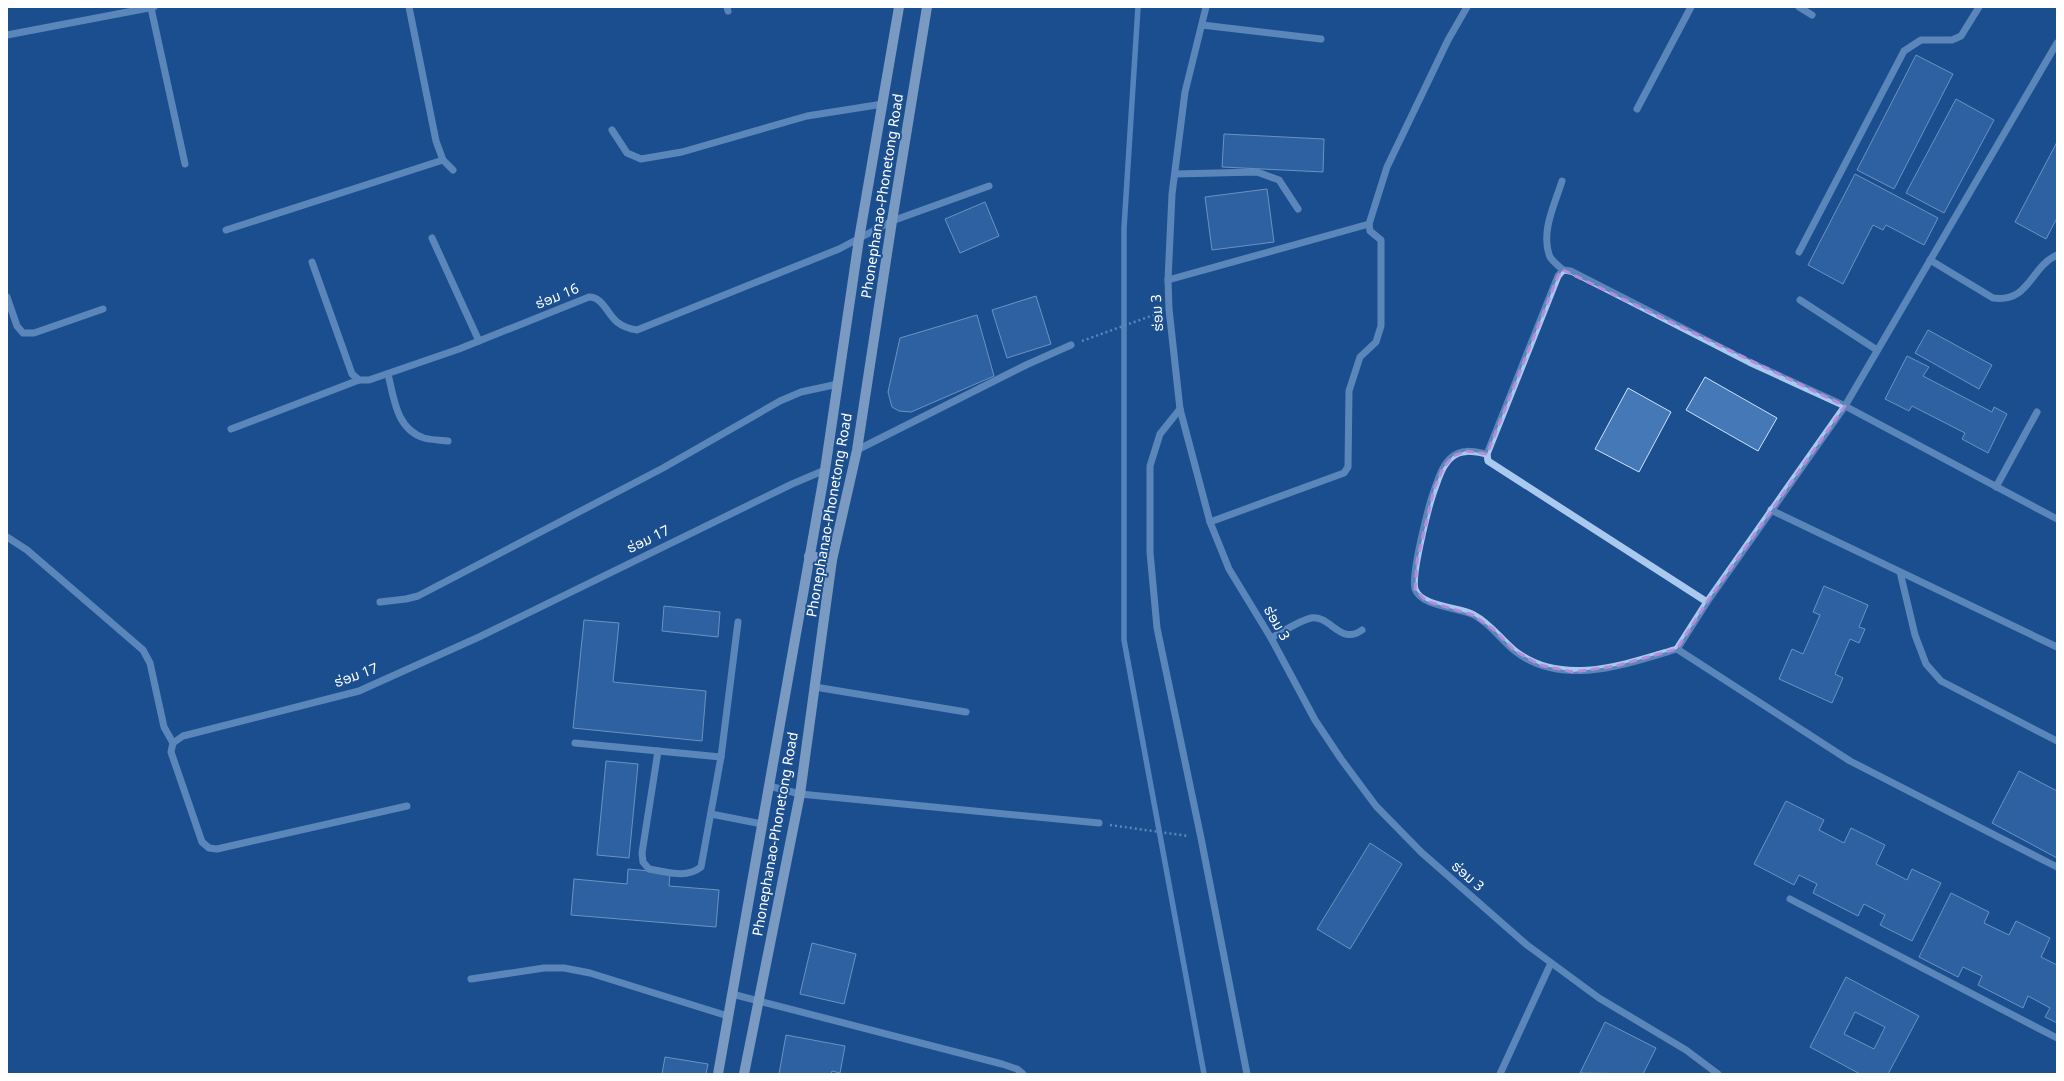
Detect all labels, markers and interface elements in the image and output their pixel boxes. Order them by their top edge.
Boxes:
street label: Phonephanao-Phonetong Road [856,92,907,300]
street label: ຮ່ອມ 16 [532,278,581,313]
street label: ຮ່ອມ 3 [1146,294,1167,332]
street label: Phonephanao-Phonetong Road [801,411,856,618]
street label: ຮ່ອມ 17 [623,520,672,557]
street label: ຮ່ອມ 3 [1260,602,1295,644]
street label: ຮ່ອມ 17 [331,658,380,691]
street label: Phonephanao-Phonetong Road [747,730,802,937]
street label: ຮ່ອມ 3 [1448,856,1489,895]

